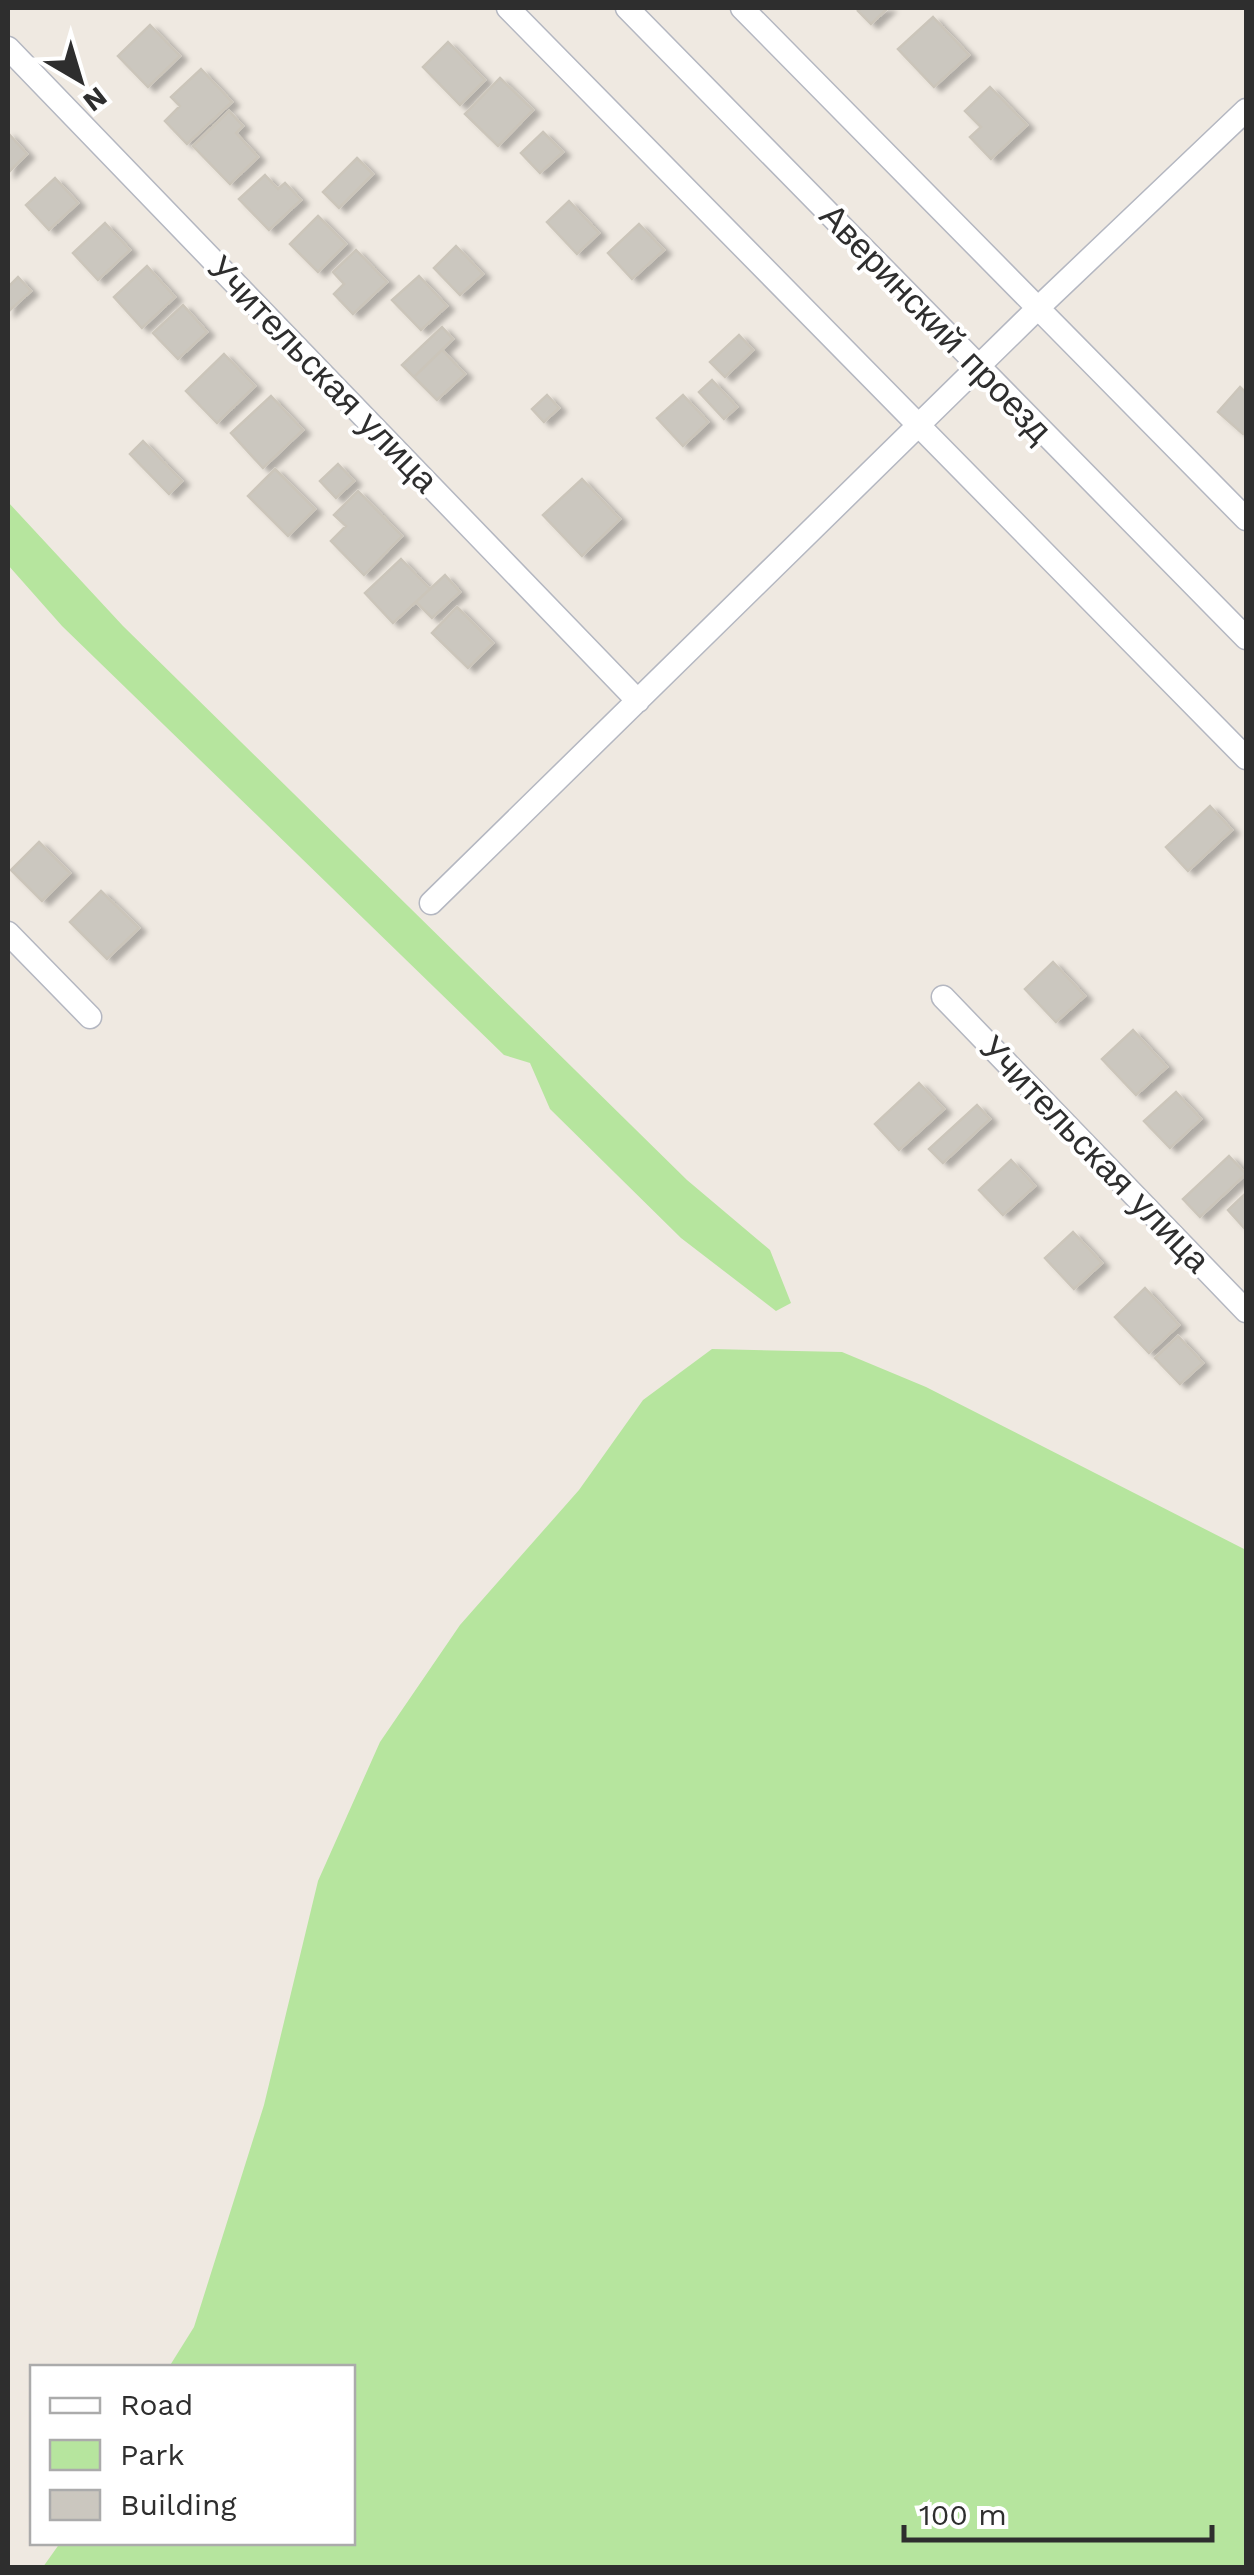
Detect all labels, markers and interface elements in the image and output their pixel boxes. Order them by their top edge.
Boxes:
north arrow [30,30,130,130]
text: N [77,80,113,119]
street label: Аверинский проезд [811,195,1061,451]
street label: Учительская улица [199,247,447,501]
street label: Учительская улица [971,1027,1219,1281]
legend [30,2365,355,2545]
text: Road [120,2387,193,2422]
text: Park [120,2437,185,2472]
scale bar [904,2480,1212,2542]
text: Building [120,2487,237,2522]
text: 100 m [919,2497,1007,2532]

